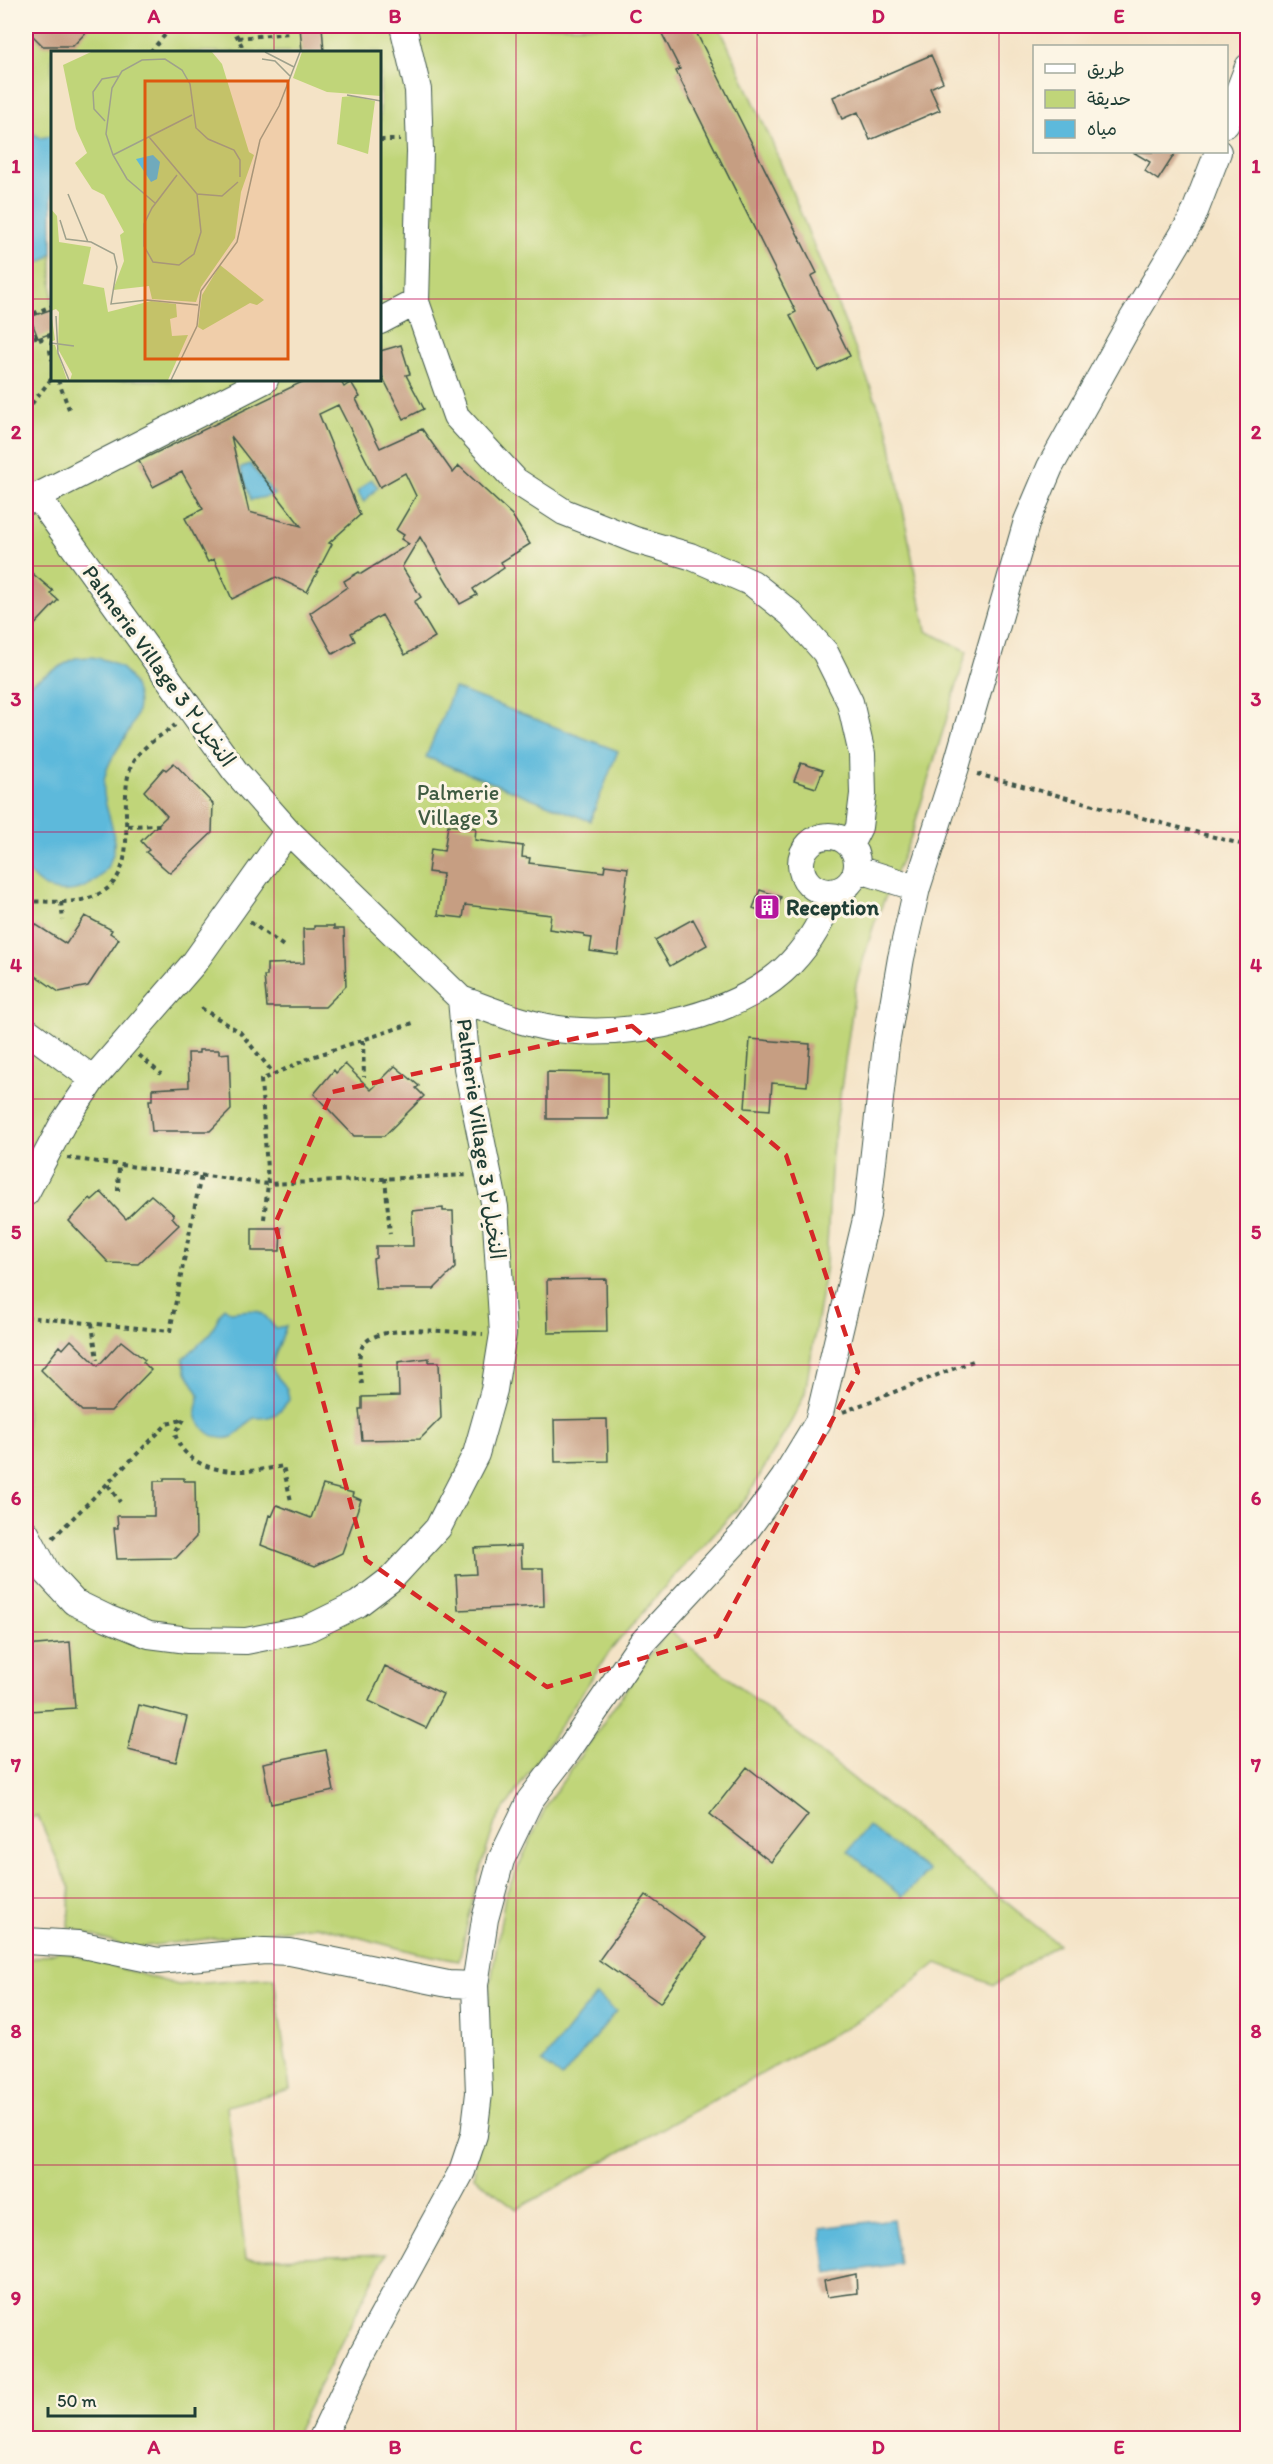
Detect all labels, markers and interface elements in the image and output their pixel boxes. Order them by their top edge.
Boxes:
text: A [147,4,161,28]
text: B [389,4,402,28]
text: C [630,4,643,28]
text: D [871,4,885,28]
text: E [1113,4,1125,28]
legend [1033,45,1228,153]
inset map [51,51,381,381]
text: طريق [1087,58,1125,80]
text: حديقة [1087,88,1131,110]
text: مياه [1087,118,1117,140]
text: 1 [11,154,21,178]
text: 1 [1251,154,1261,178]
text: 2 [11,420,22,444]
text: 2 [1251,420,1262,444]
street label: Palmerie Village 3 النخيل٣ [77,560,241,772]
text: 3 [11,687,22,711]
text: 3 [1251,687,1262,711]
park label: Palmerie Village 3 [417,779,499,831]
building icon: Reception [752,892,782,922]
place label: Reception [786,894,879,921]
text: 4 [10,953,22,977]
text: 4 [1250,953,1262,977]
street label: Palmerie Village 3 النخيل٣ [451,1017,511,1261]
text: 5 [11,1220,22,1244]
text: 5 [1251,1220,1262,1244]
text: 6 [11,1486,22,1510]
text: 6 [1251,1486,1262,1510]
text: 7 [10,1753,21,1777]
text: 7 [1250,1753,1261,1777]
text: 8 [11,2019,22,2043]
text: 8 [1251,2019,1262,2043]
text: 9 [11,2286,21,2310]
text: 9 [1251,2286,1261,2310]
scale bar [48,2380,195,2418]
text: 50 m [57,2390,97,2412]
text: A [147,2435,161,2459]
text: B [389,2435,402,2459]
text: C [630,2435,643,2459]
text: D [871,2435,885,2459]
text: E [1113,2435,1125,2459]

